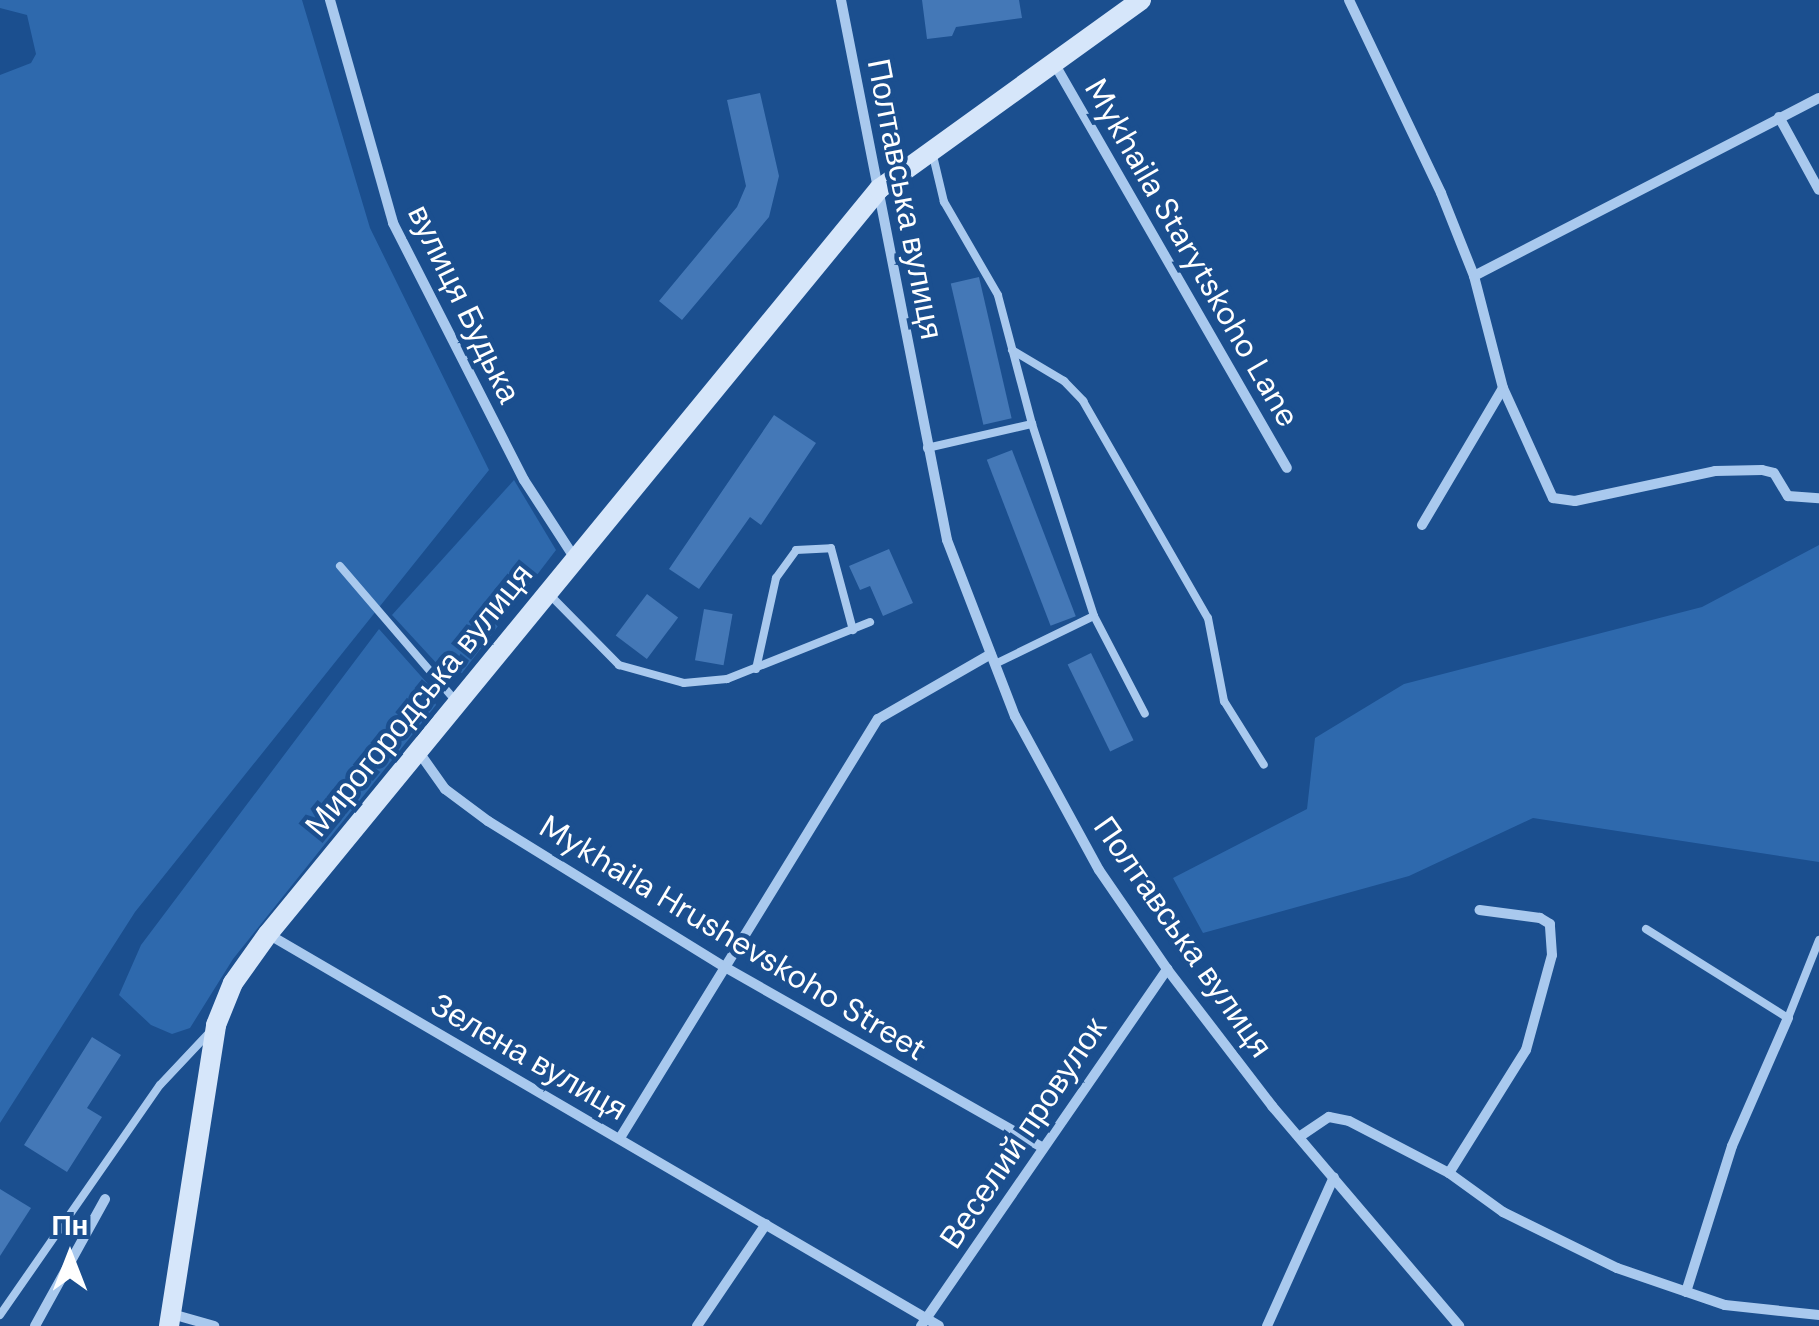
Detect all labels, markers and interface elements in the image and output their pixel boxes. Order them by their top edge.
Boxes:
street label: Полтавська вулиця [859,55,951,343]
street label: Mykhaila Starytskoho Lane [1077,72,1307,434]
street label: вулиця Будька [400,199,528,409]
street label: Мирогородська вулиця [297,556,541,844]
street label: Mykhaila Hrushevskoho Street [533,807,933,1069]
street label: Полтавська вулиця [1086,809,1280,1065]
street label: Зелена вулиця [424,985,634,1129]
street label: Веселий провулок [932,1010,1114,1256]
north arrow [20,1206,120,1306]
text: Пн [51,1207,89,1244]

